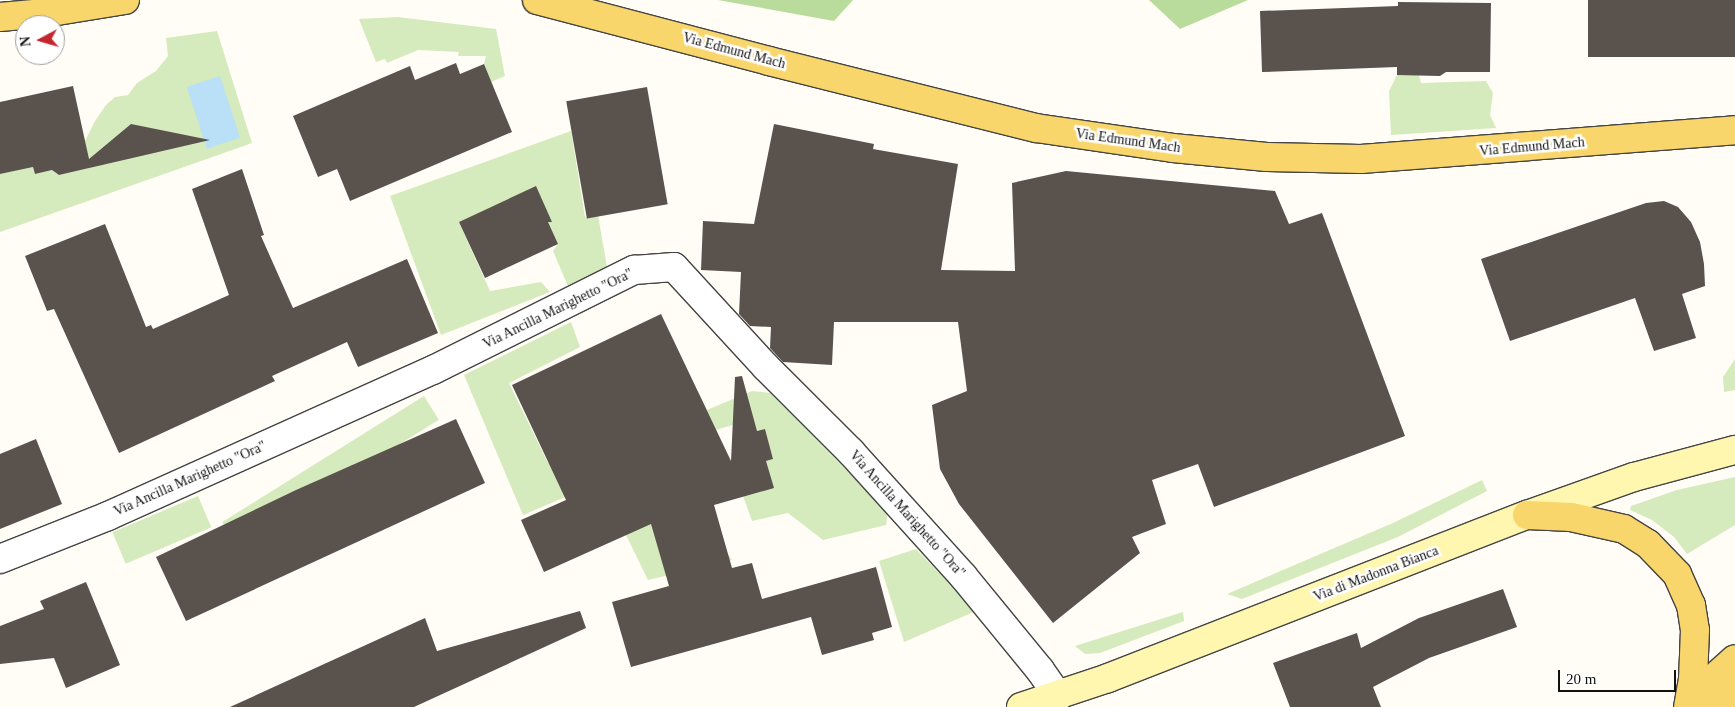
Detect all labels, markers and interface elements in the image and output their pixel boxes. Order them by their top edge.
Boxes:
north arrow [15,15,65,65]
street label: Via Edmund Mach [681,29,787,73]
text: N [18,36,34,47]
street label: Via Edmund Mach [1075,125,1181,157]
street label: Via Edmund Mach [1479,134,1585,160]
street label: Via Ancilla Marighetto "Ora" [480,265,636,353]
street label: Via Ancilla Marighetto "Ora" [111,438,269,520]
street label: Via Ancilla Marighetto "Ora" [845,447,969,581]
street label: Via di Madonna Bianca [1311,542,1441,606]
scale bar [1560,660,1678,692]
text: 20 m [1566,671,1596,687]

